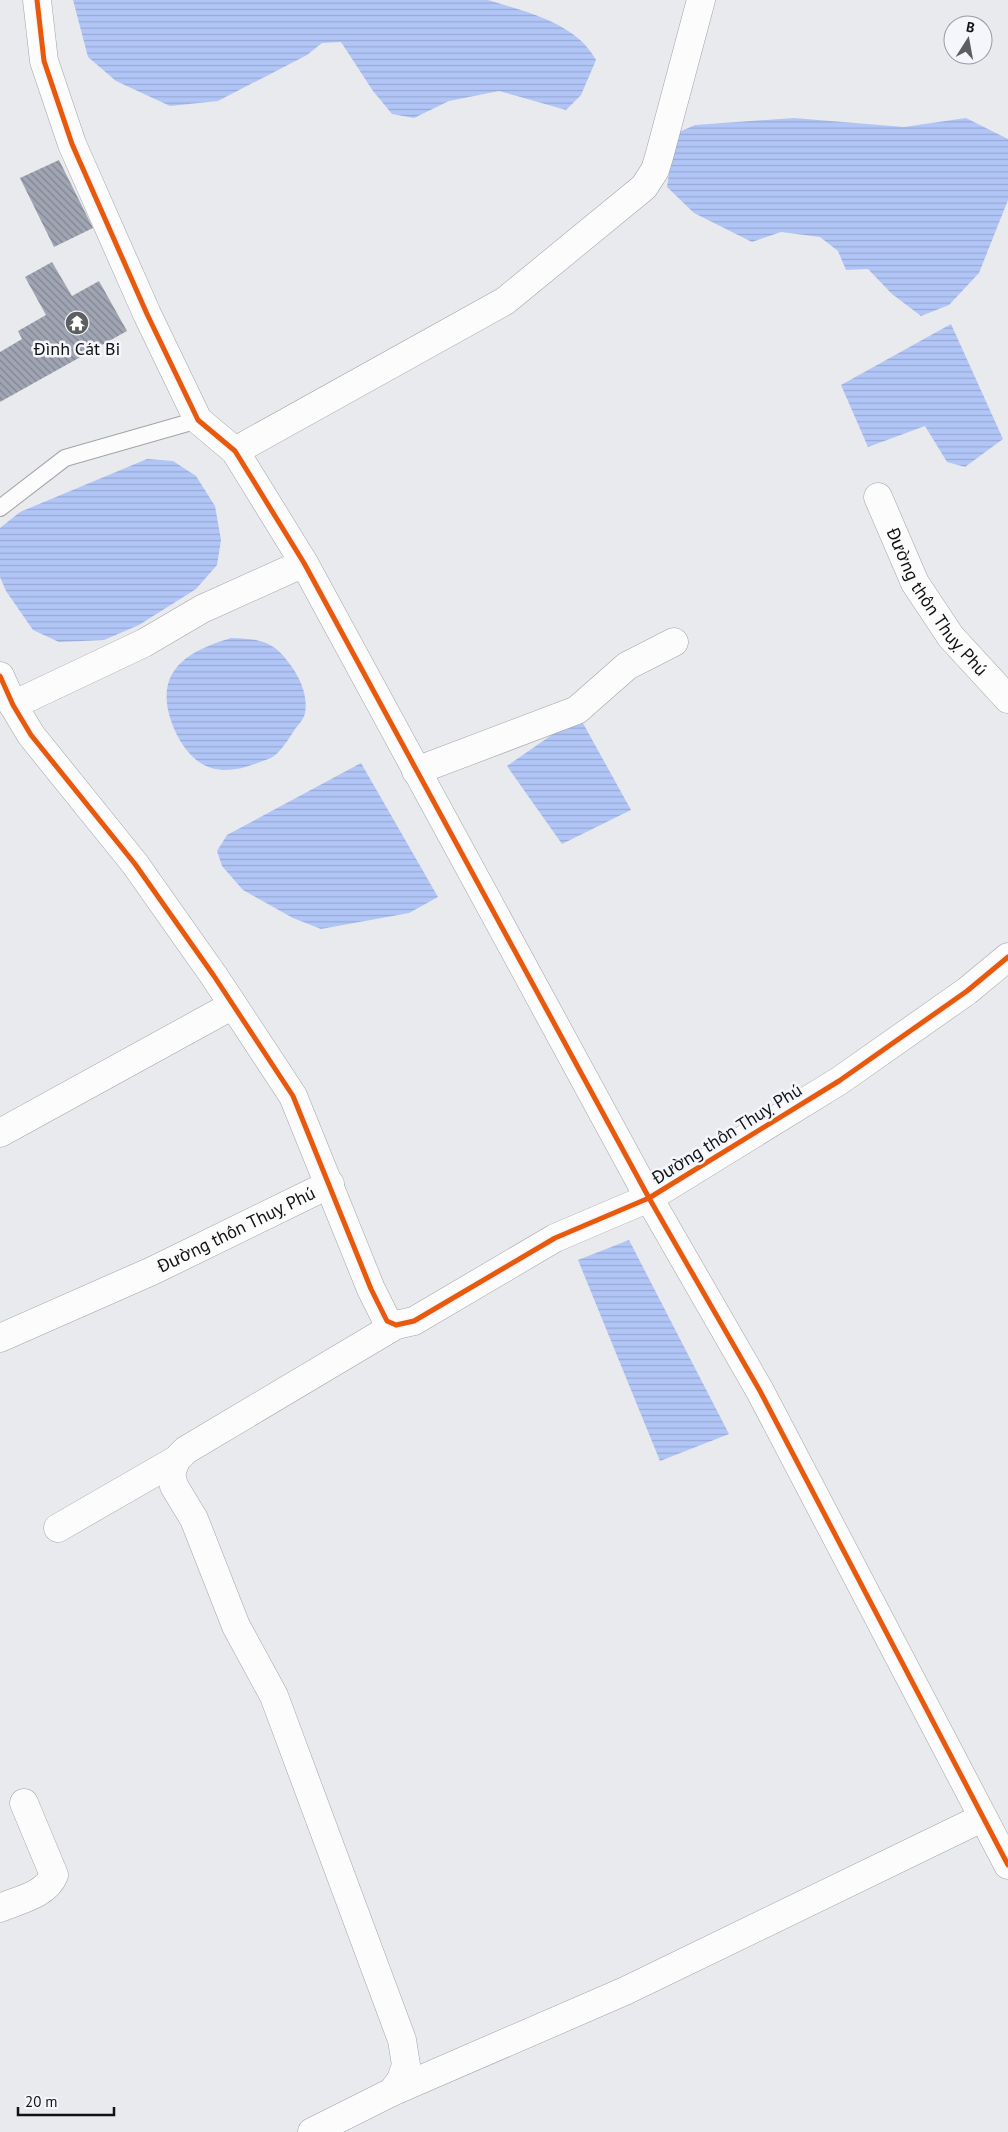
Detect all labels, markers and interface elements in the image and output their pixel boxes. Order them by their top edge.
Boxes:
north arrow [943,15,993,65]
text: B [965,18,976,37]
temple icon: Đình Cát Bi [64,310,90,336]
place label: Đình Cát Bi [33,337,120,360]
street label: Đường thôn Thuỵ Phú [881,523,993,680]
street label: Đường thôn Thuỵ Phú [647,1078,806,1190]
street label: Đường thôn Thuỵ Phú [153,1181,319,1278]
scale bar [18,2084,114,2116]
text: 20 m [25,2092,58,2111]

